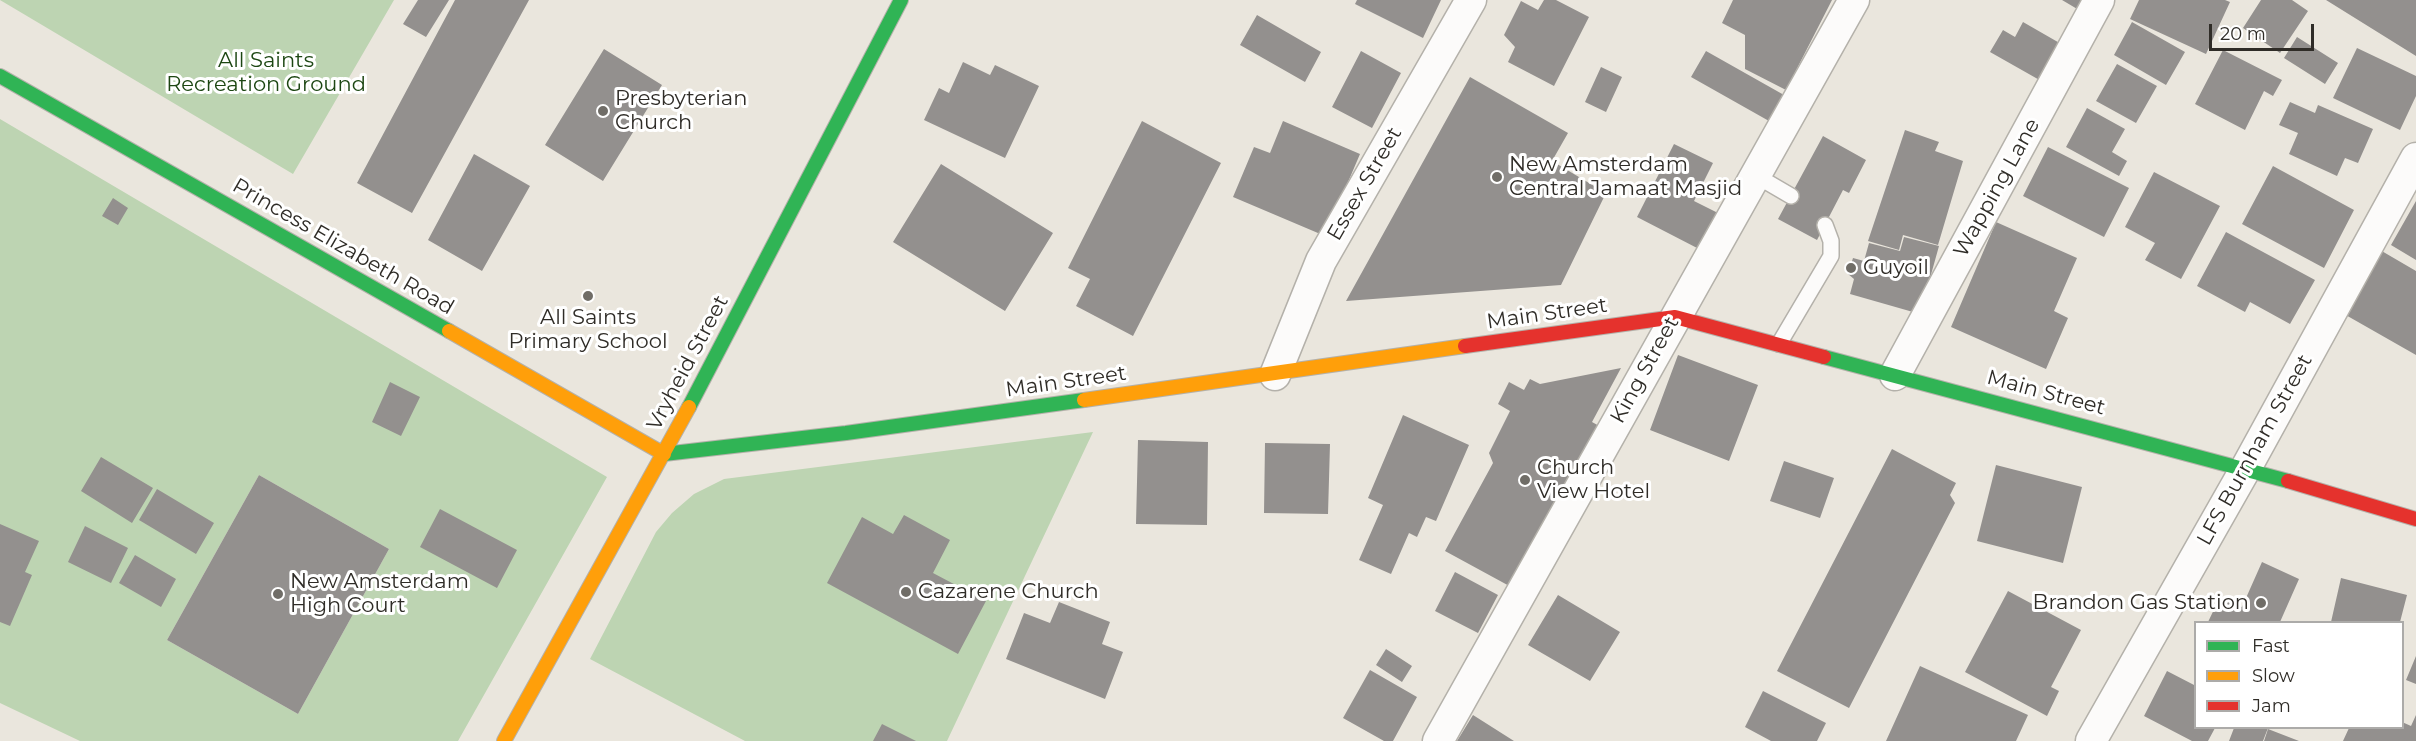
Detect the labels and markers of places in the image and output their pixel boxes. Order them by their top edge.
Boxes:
place label: Presbyterian Church [615,86,747,136]
marker: Presbyterian Church [596,104,610,118]
place label: New Amsterdam Central Jamaat Masjid [1509,152,1742,202]
marker: New Amsterdam Central Jamaat Masjid [1490,170,1504,184]
place label: Guyoil [1863,255,1929,281]
marker: Guyoil [1844,261,1858,275]
marker: All Saints Primary School [581,289,595,303]
place label: All Saints Primary School [508,305,668,355]
place label: Church View Hotel [1537,455,1650,505]
marker: Church View Hotel [1518,473,1532,487]
place label: New Amsterdam High Court [290,569,469,619]
place label: Cazarene Church [918,579,1099,605]
marker: Cazarene Church [899,585,913,599]
marker: New Amsterdam High Court [271,587,285,601]
place label: Brandon Gas Station [2033,590,2249,616]
marker: Brandon Gas Station [2254,596,2268,610]

